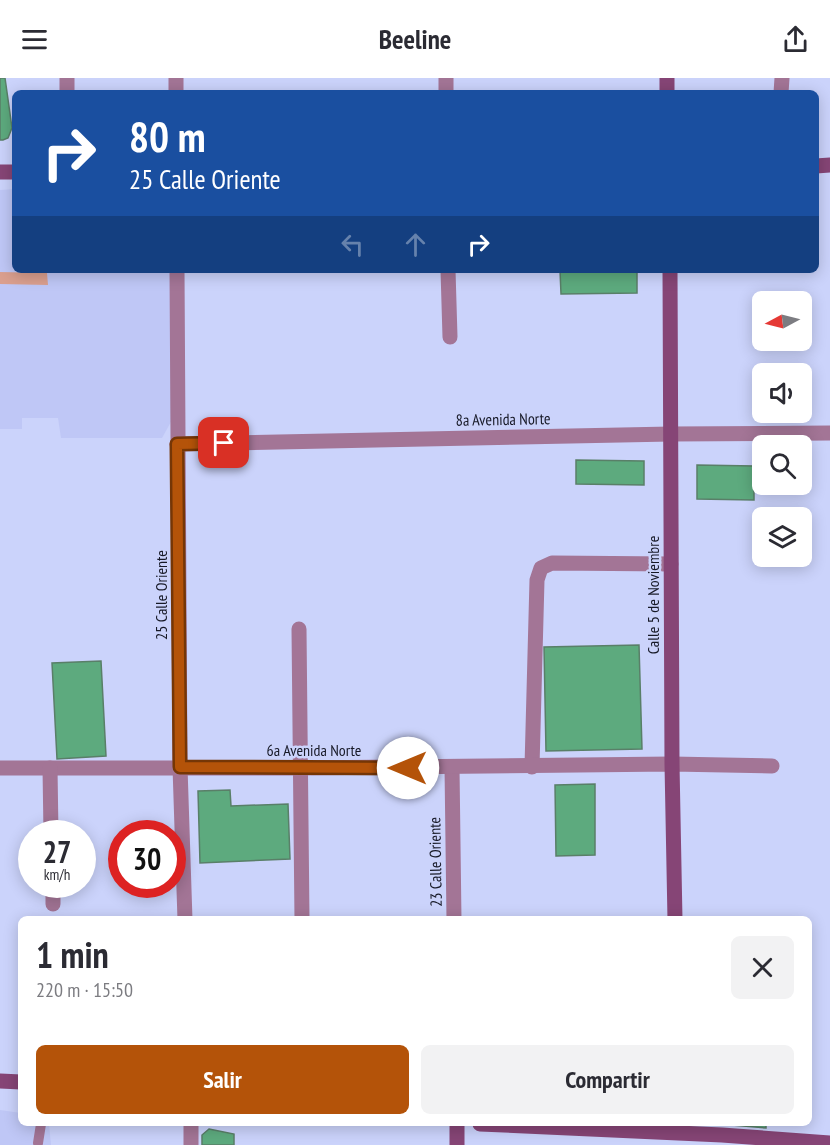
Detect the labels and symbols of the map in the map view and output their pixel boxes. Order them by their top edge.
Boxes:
north arrow [752,291,812,351]
street label: 8a Avenida Norte [455,408,551,430]
pin [198,417,249,468]
street label: Calle 5 de Noviembre [643,536,663,654]
street label: 25 Calle Oriente [151,550,171,640]
position arrow [376,736,440,800]
street label: 6a Avenida Norte [267,740,361,760]
street label: 23 Calle Oriente [424,817,446,907]
speed limit sign: 30 [108,820,186,898]

